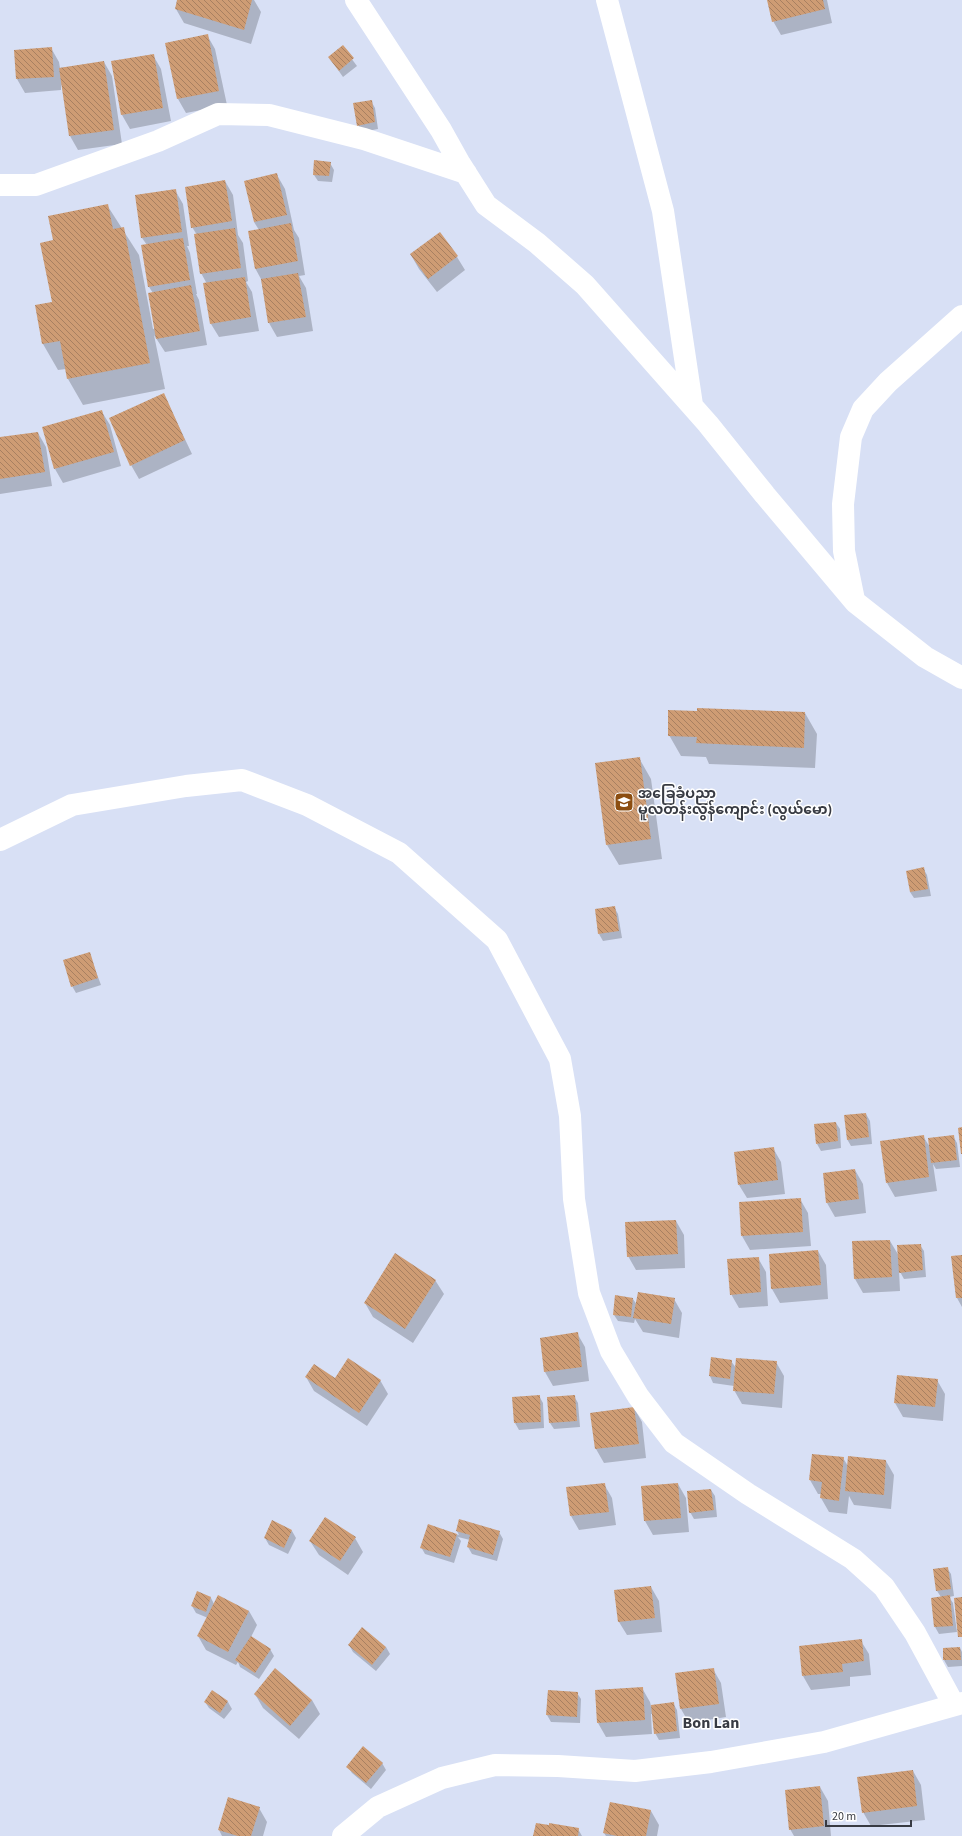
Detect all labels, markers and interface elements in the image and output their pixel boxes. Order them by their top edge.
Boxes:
place label: အခြေခံပညာ မူလတန်းလွန်ကျောင်း (လွယ်မော) [638,784,832,821]
school or university icon: အခြေခံပညာ မူလတန်းလွန်ကျောင်း (လွယ်မော) [613,791,635,813]
district label: Bon Lan [683,1712,739,1734]
scale bar [826,1802,911,1828]
text: 20 m [832,1808,856,1825]

